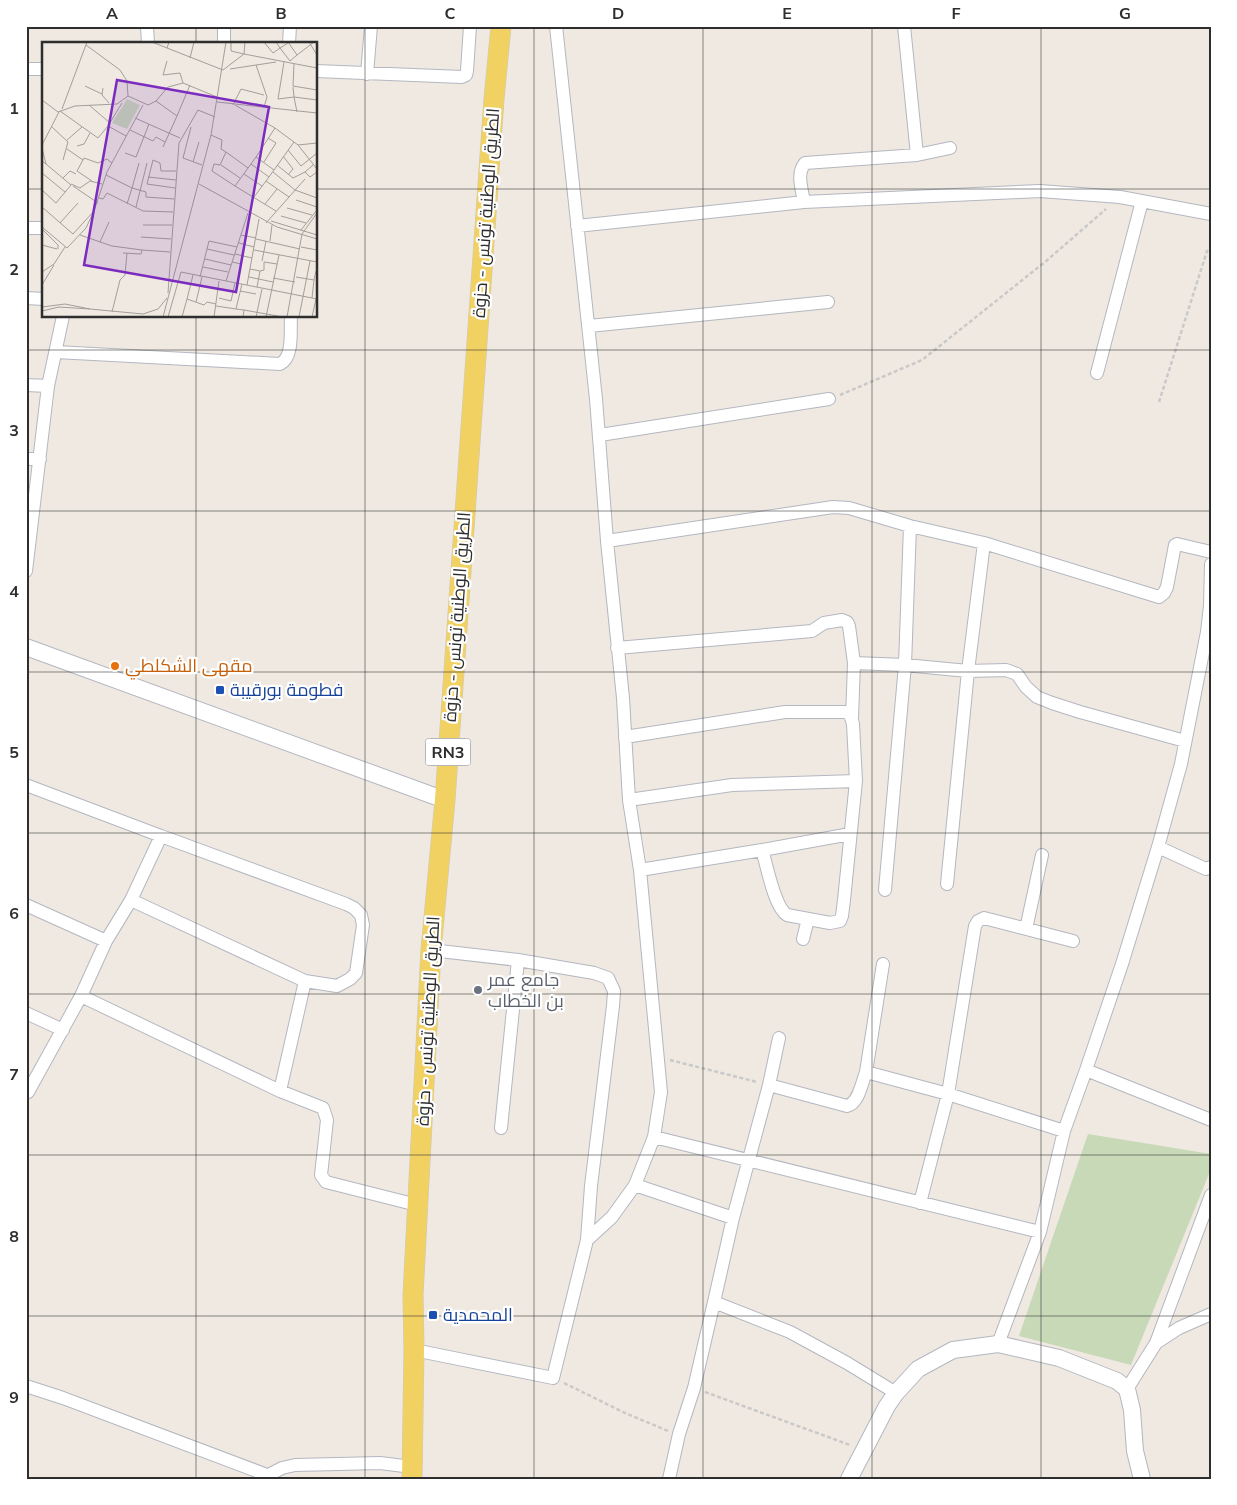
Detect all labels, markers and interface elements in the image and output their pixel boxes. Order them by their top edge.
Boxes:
text: A [106,3,118,23]
text: B [275,3,287,23]
text: C [445,3,456,23]
text: D [612,3,624,23]
text: E [782,3,792,23]
text: F [951,3,961,23]
text: G [1119,3,1131,23]
inset map [42,42,318,318]
text: 1 [9,98,19,118]
street label: الطريق الوطنية تونس - حزوة [467,107,505,319]
text: 2 [9,259,19,279]
text: 3 [9,420,19,440]
street label: الطريق الوطنية تونس - حزوة [438,511,476,723]
text: 4 [9,581,19,601]
place label: مقهى الشكلطي [125,654,253,680]
marker: مقهى الشكلطي [109,660,121,672]
place label: فطومة بورقيبة [230,678,343,701]
marker: فطومة بورقيبة [214,684,226,696]
road number: RN3 [426,739,470,766]
text: 5 [9,742,19,762]
text: 6 [9,903,19,923]
street label: الطريق الوطنية تونس - حزوة [411,915,445,1127]
place label: جامع عمر بن الخطاب [487,968,564,1012]
marker: جامع عمر بن الخطاب [472,984,484,996]
text: 7 [9,1064,19,1084]
text: 8 [9,1226,19,1246]
place label: المحمدية [443,1303,513,1326]
marker: المحمدية [427,1309,439,1321]
text: 9 [9,1387,19,1407]

